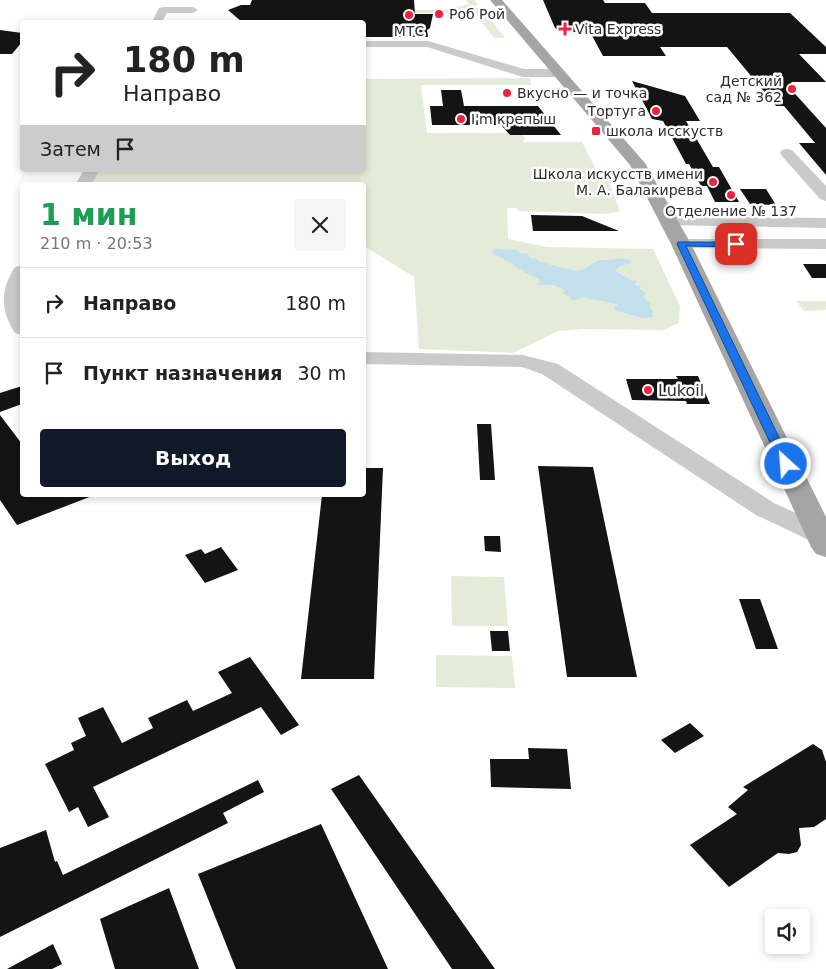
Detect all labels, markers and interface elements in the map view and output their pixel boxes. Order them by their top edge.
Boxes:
place label: Роб Рой [449,6,505,22]
marker: Роб Рой [433,8,445,20]
marker: МТС [403,9,415,21]
place label: Vita Express [575,21,661,37]
place label: МТС [394,23,424,39]
marker: Vita Express [559,23,571,35]
icon: right [40,40,105,105]
text: 180 m [123,40,245,80]
place label: Детский сад № 362 [706,73,782,105]
text: Направо [123,81,221,106]
marker: Детский сад № 362 [786,83,798,95]
place label: Вкусно — и точка [517,85,647,101]
marker: Вкусно — и точка [501,87,513,99]
place label: Тортуга [587,103,646,119]
marker: Тортуга [650,105,662,117]
place label: I'm крепыш [471,111,556,127]
marker: I'm крепыш [455,113,467,125]
place label: школа исскуств [606,123,723,139]
marker: школа исскуств [590,125,602,137]
icon: arrive [111,135,139,163]
text: Затем [40,138,101,160]
place label: Школа искусств имени М. А. Балакирева [533,166,703,198]
marker: Школа искусств имени М. А. Балакирева [707,176,719,188]
marker: Отделение № 137 [725,189,737,201]
text: 1 мин [40,197,138,232]
button: close [294,199,346,251]
place label: Отделение № 137 [665,203,797,219]
pin [715,223,757,265]
icon: arrive [722,230,750,258]
text: 210 m · 20:53 [40,234,153,253]
icon: right [40,289,68,317]
text: Направо [83,292,176,314]
text: 180 m [285,292,346,314]
icon: arrive [40,359,68,387]
text: Пункт назначения [83,362,282,384]
text: 30 m [297,362,346,384]
place label: Lukoil [658,381,704,400]
marker: Lukoil [642,384,654,396]
button: Выход [40,429,346,487]
position arrow [759,437,811,489]
map controls [765,909,810,954]
button: sound [765,909,810,954]

